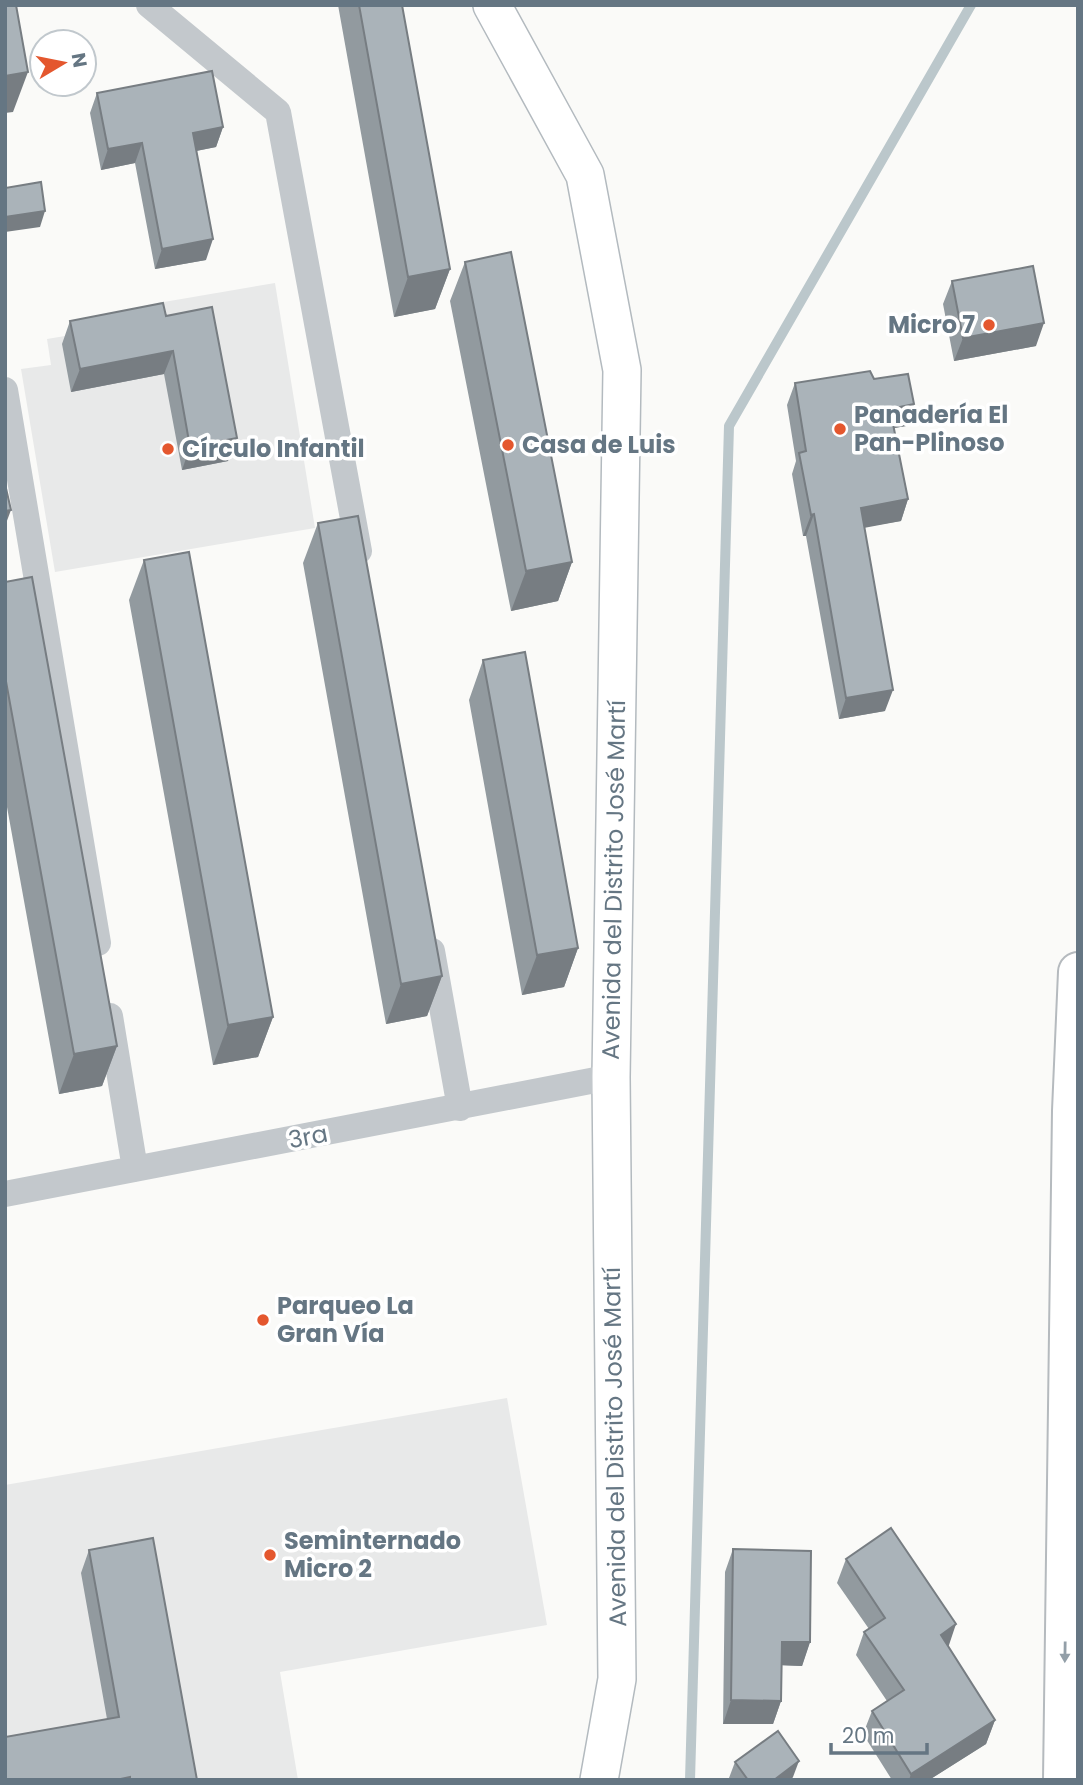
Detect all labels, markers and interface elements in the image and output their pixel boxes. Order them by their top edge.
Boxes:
north arrow [28,28,98,98]
text: N [65,51,94,70]
place label: Micro 7 [888,308,975,341]
marker: Micro 7 [981,317,997,333]
place label: Panadería El Pan-Plinoso [854,398,1008,459]
marker: Panadería El Pan-Plinoso [832,421,848,437]
place label: Casa de Luis [522,428,676,461]
place label: Círculo Infantil [182,432,365,465]
marker: Casa de Luis [500,437,516,453]
marker: Círculo Infantil [160,441,176,457]
street label: Avenida del Distrito José Martí [594,700,633,1060]
street label: 3ra [285,1117,330,1156]
street label: Avenida del Distrito José Martí [595,1267,634,1627]
place label: Parqueo La Gran Vía [277,1289,414,1350]
marker: Parqueo La Gran Vía [255,1312,271,1328]
place label: Seminternado Micro 2 [284,1524,461,1585]
marker: Seminternado Micro 2 [262,1547,278,1563]
one-way arrow [1059,1642,1071,1664]
scale bar [831,1712,927,1756]
text: 20 m [842,1721,895,1750]

